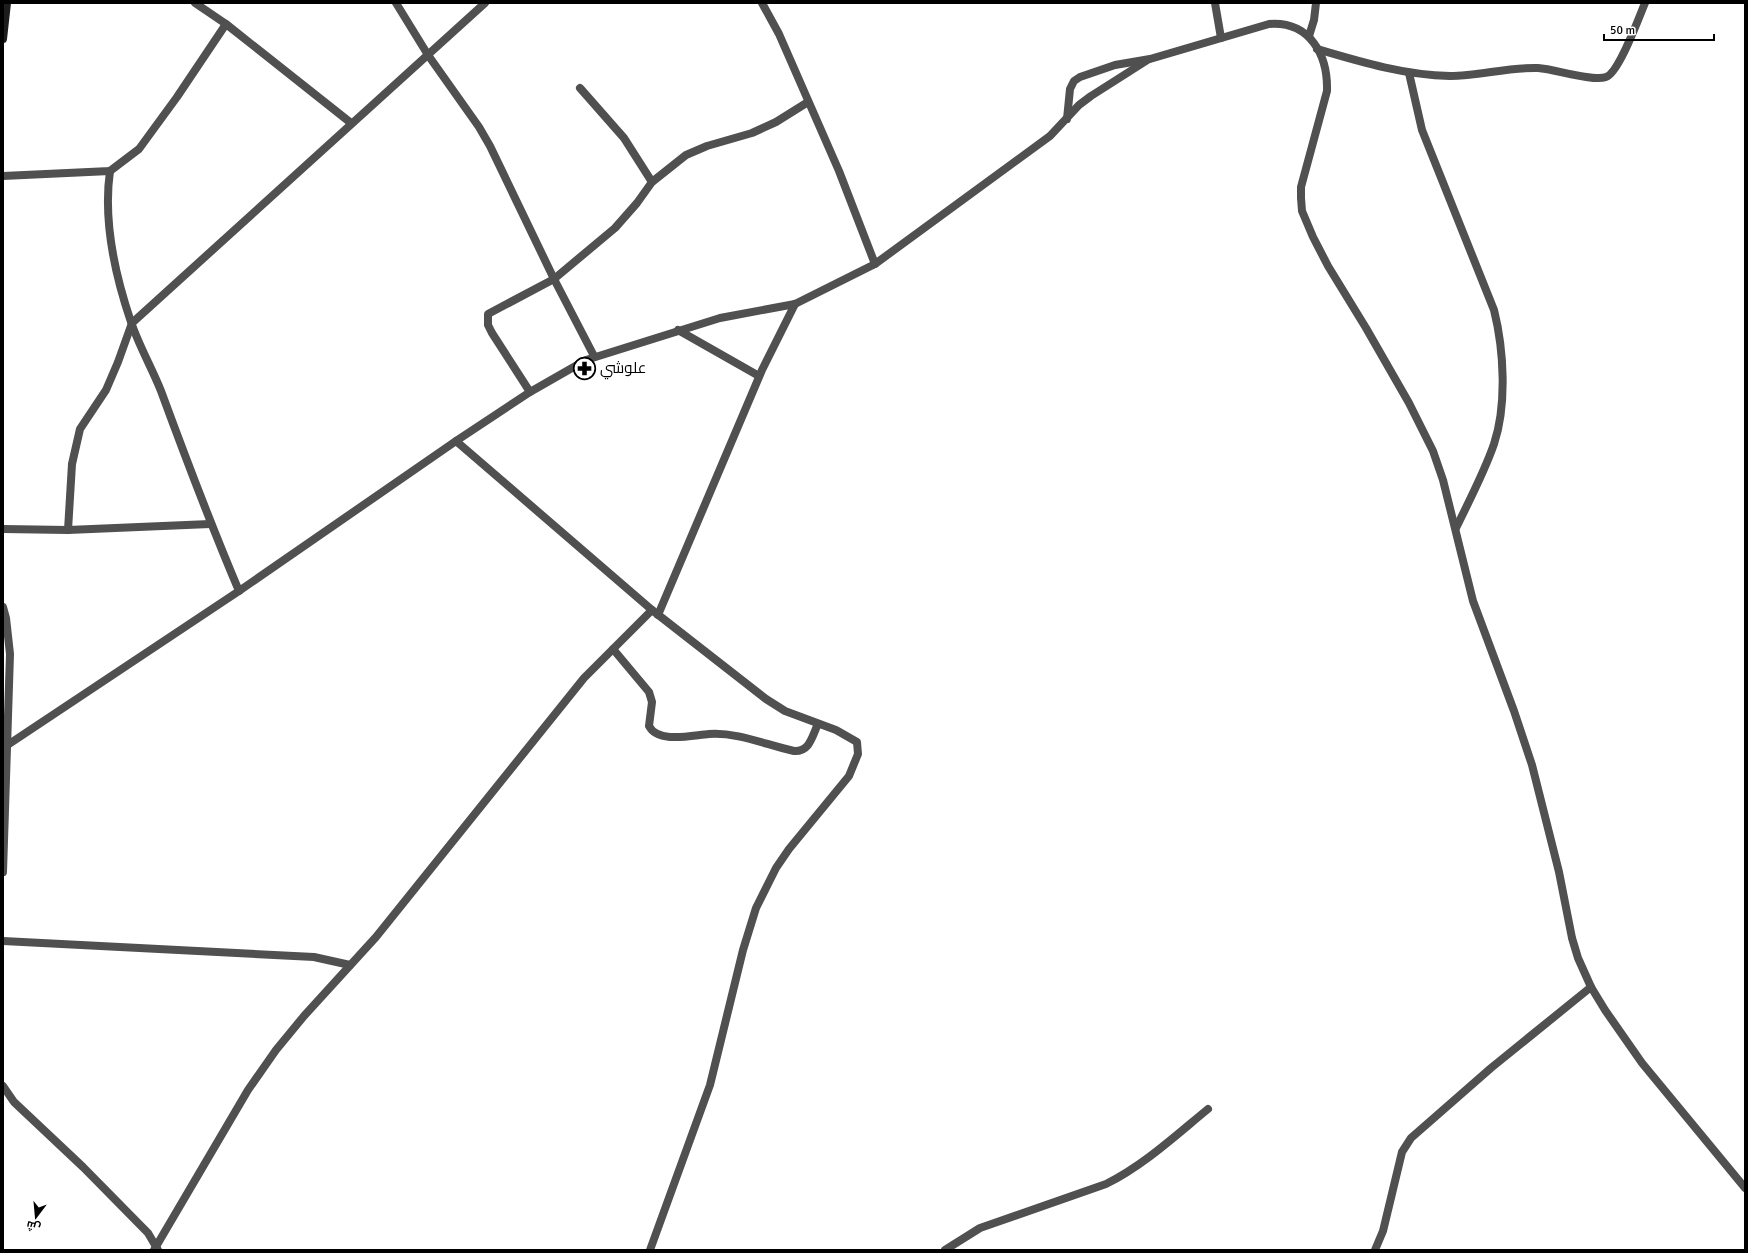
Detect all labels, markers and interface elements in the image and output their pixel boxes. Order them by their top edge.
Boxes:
scale bar [1604,16,1714,42]
text: 50 m [1610,23,1635,38]
pharmacy icon: علوشي [571,355,597,381]
place label: علوشي [600,359,646,380]
north arrow [16,1197,56,1237]
text: ش [25,1218,42,1234]

